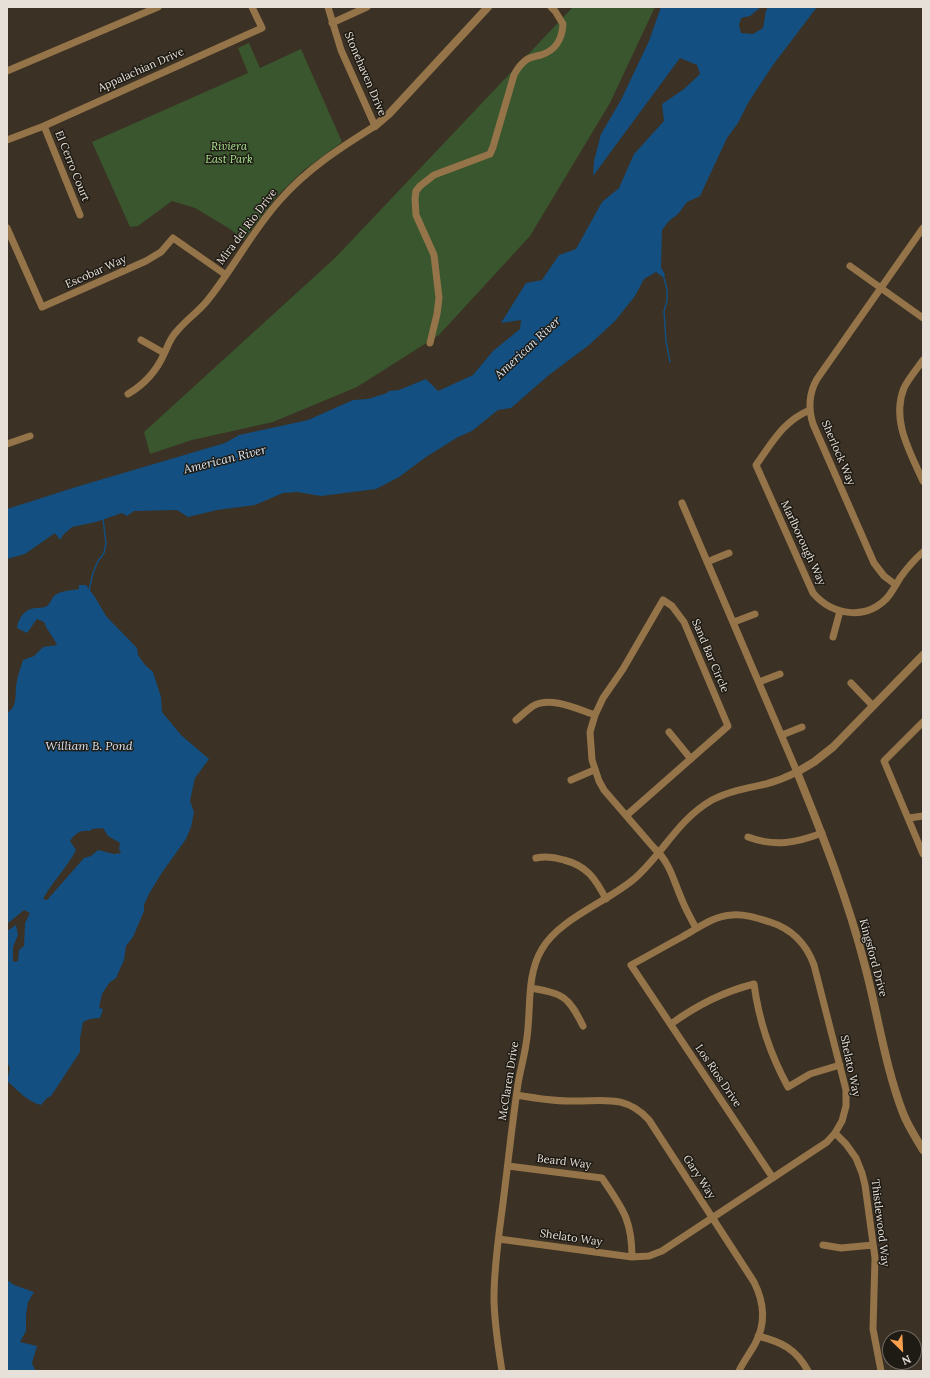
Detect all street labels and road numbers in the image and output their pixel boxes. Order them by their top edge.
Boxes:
street label: Stonehaven Drive [341,30,389,118]
street label: Appalachian Drive [96,45,186,95]
street label: El Cerro Court [52,129,92,203]
street label: Mira del Rio Drive [214,186,280,268]
street label: Escobar Way [63,253,129,291]
street label: Sherlock Way [818,418,858,488]
street label: Marlborough Way [778,499,828,587]
street label: Sand Bar Circle [689,617,731,695]
street label: Kingsford Drive [856,918,890,998]
street label: Shelato Way [837,1034,863,1098]
street label: McClaren Drive [496,1041,522,1121]
street label: Los Rios Drive [692,1042,744,1110]
street label: Beard Way [536,1152,592,1172]
street label: Gary Way [680,1153,718,1201]
street label: Thistlewood Way [868,1179,892,1267]
street label: Shelato Way [539,1227,603,1249]

